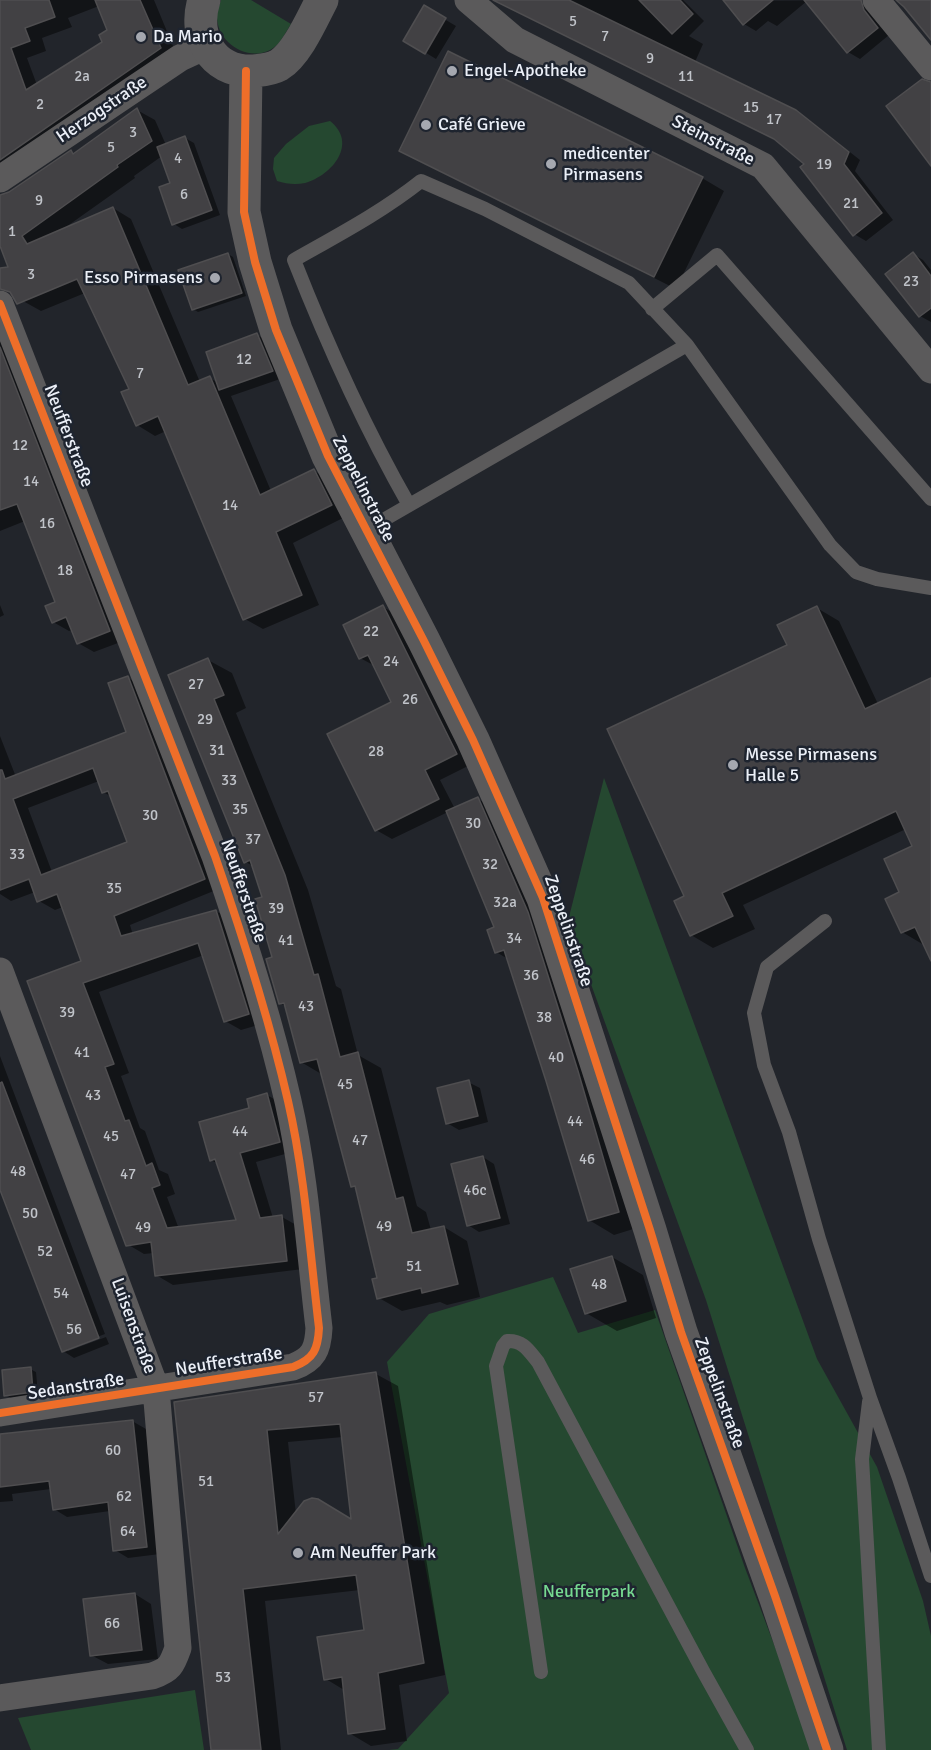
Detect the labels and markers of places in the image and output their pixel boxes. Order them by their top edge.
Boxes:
place label: Da Mario [153,26,222,48]
marker: Da Mario [134,30,148,44]
place label: Engel-Apotheke [464,60,586,82]
marker: Engel-Apotheke [445,64,459,78]
place label: Café Grieve [438,114,526,136]
marker: Café Grieve [419,118,433,132]
place label: medicenter Pirmasens [563,143,650,186]
marker: medicenter Pirmasens [544,157,558,171]
place label: Esso Pirmasens [84,267,203,289]
marker: Esso Pirmasens [208,271,222,285]
place label: Messe Pirmasens Halle 5 [745,744,877,786]
marker: Messe Pirmasens Halle 5 [726,758,740,772]
place label: Am Neuffer Park [310,1542,436,1564]
marker: Am Neuffer Park [291,1546,305,1560]

